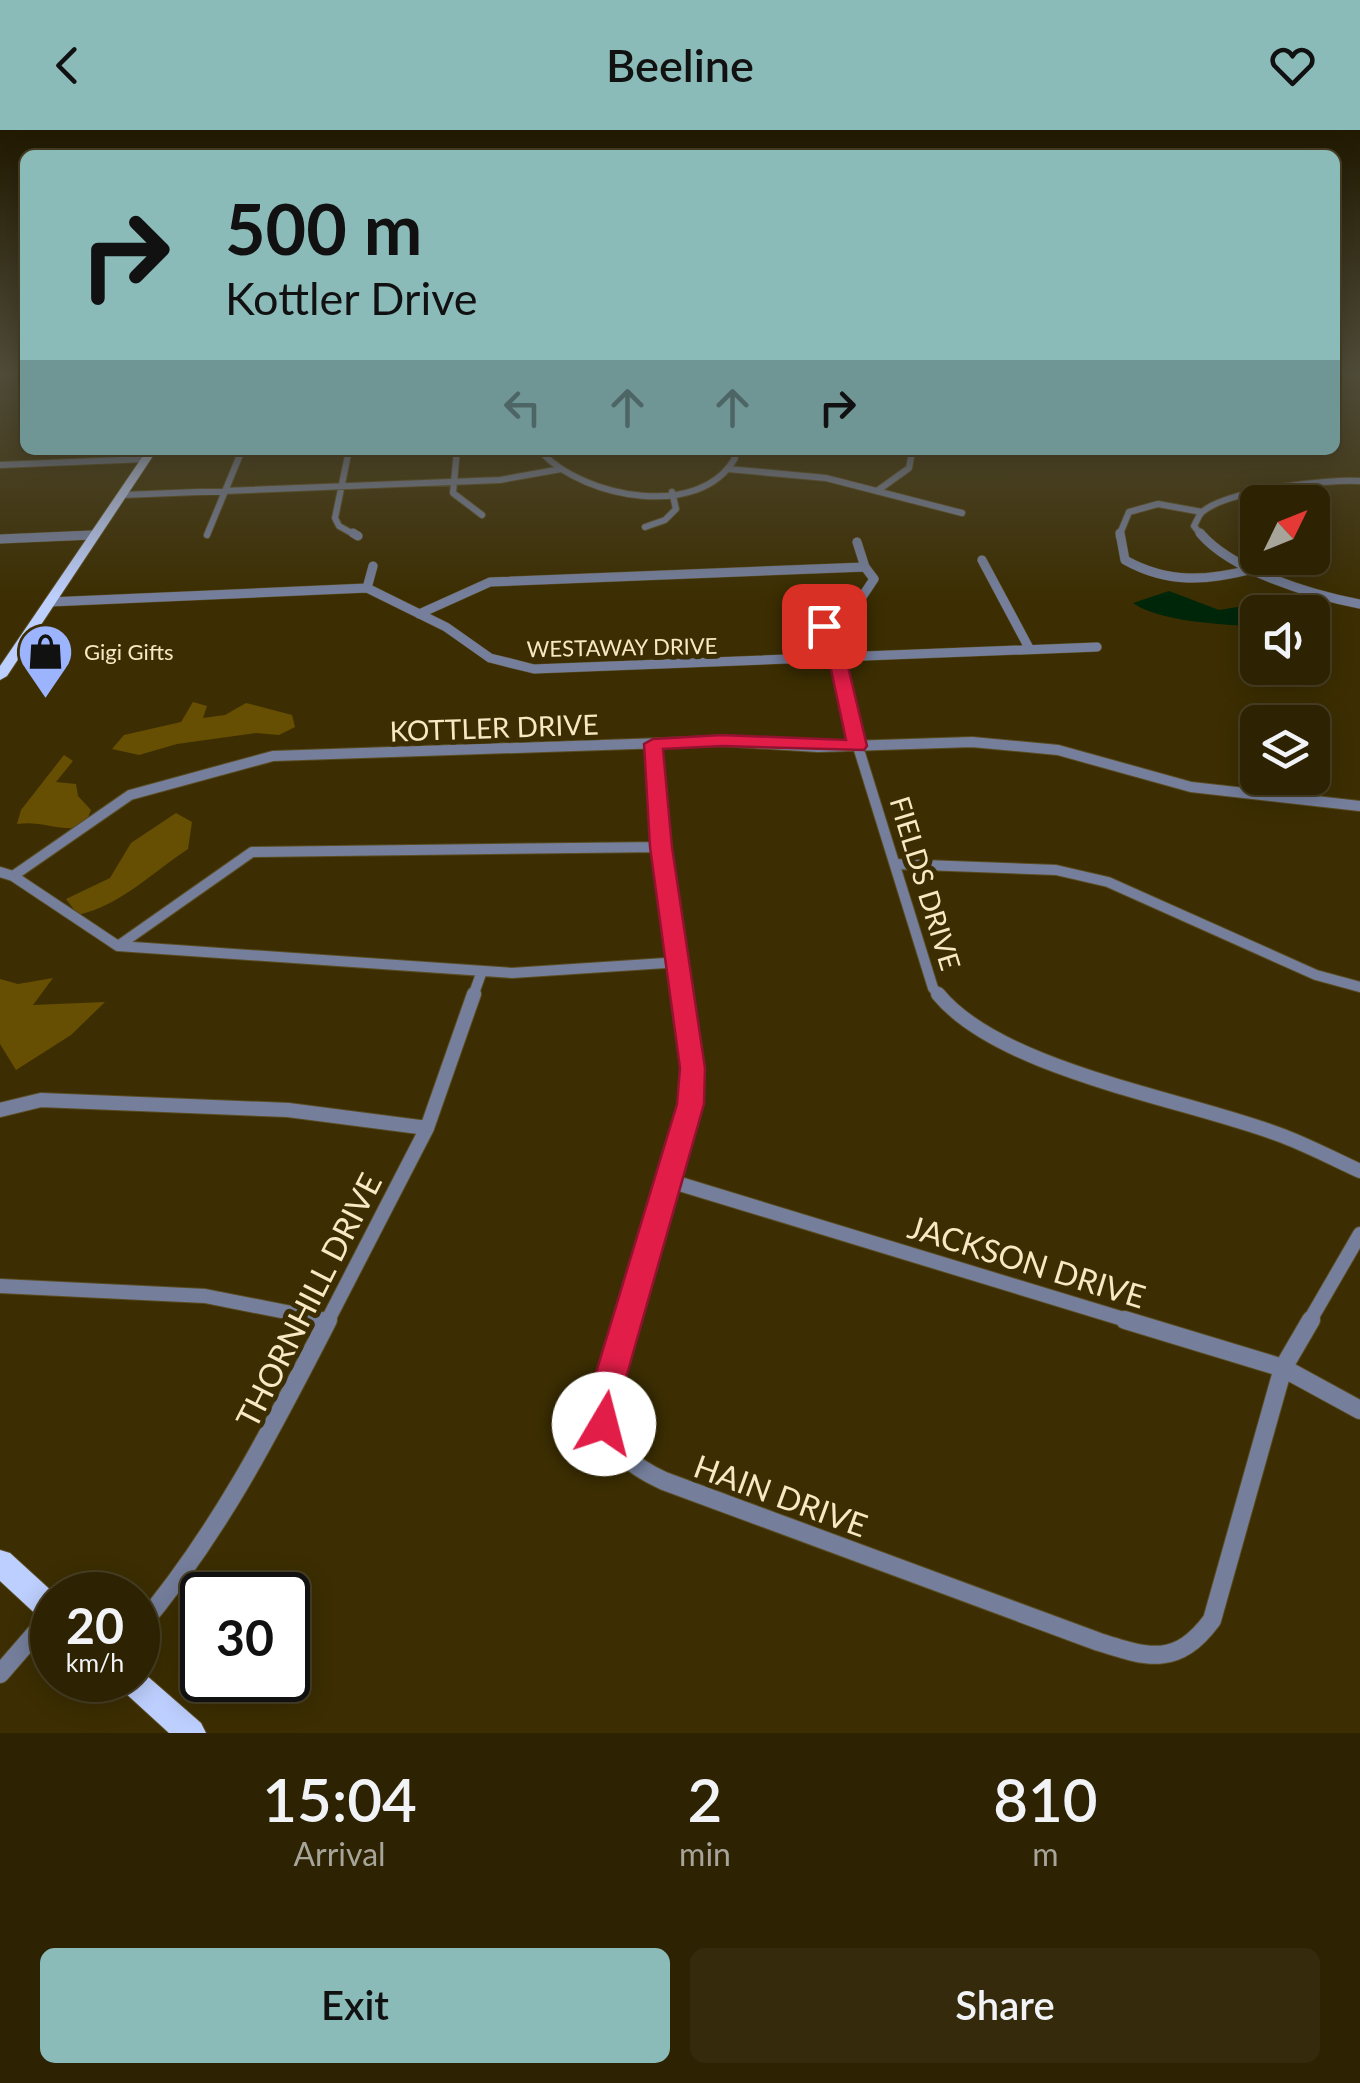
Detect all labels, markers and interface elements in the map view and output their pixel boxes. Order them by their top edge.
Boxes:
icon: back [40,38,95,93]
text: Beeline [606,38,754,92]
icon: heart [1265,38,1320,93]
text: 500 m [225,186,422,270]
icon: right [60,190,190,320]
text: Kottler Drive [225,271,478,325]
icon: left [495,380,550,435]
icon: ahead [600,380,655,435]
icon: ahead [705,380,760,435]
icon: right [810,380,865,435]
north arrow [1240,485,1330,575]
map controls [1240,485,1330,795]
pin [782,584,867,669]
button: sound [1240,595,1330,685]
icon: arrive [797,599,852,654]
shop icon: Gigi Gifts [15,621,75,700]
street label: WESTAWAY DRIVE [526,632,718,662]
place label: Gigi Gifts [84,638,173,665]
button: layers [1240,705,1330,795]
street label: KOTTLER DRIVE [389,706,599,748]
street label: FIELDS DRIVE [883,792,969,974]
street label: THORNHILL DRIVE [227,1166,389,1434]
street label: JACKSON DRIVE [904,1206,1150,1316]
position arrow [552,1372,656,1476]
street label: HAIN DRIVE [689,1446,873,1544]
speed limit sign: 30 [180,1572,310,1702]
text: 20 [66,1595,124,1655]
text: km/h [66,1647,124,1677]
text: 15:04 [262,1763,417,1835]
text: 2 [688,1763,722,1835]
text: 810 [993,1763,1098,1835]
text: Arrival [293,1834,386,1873]
text: min [679,1834,731,1873]
text: m [1032,1834,1059,1873]
button: Exit [40,1948,670,2063]
button: Share [690,1948,1320,2063]

